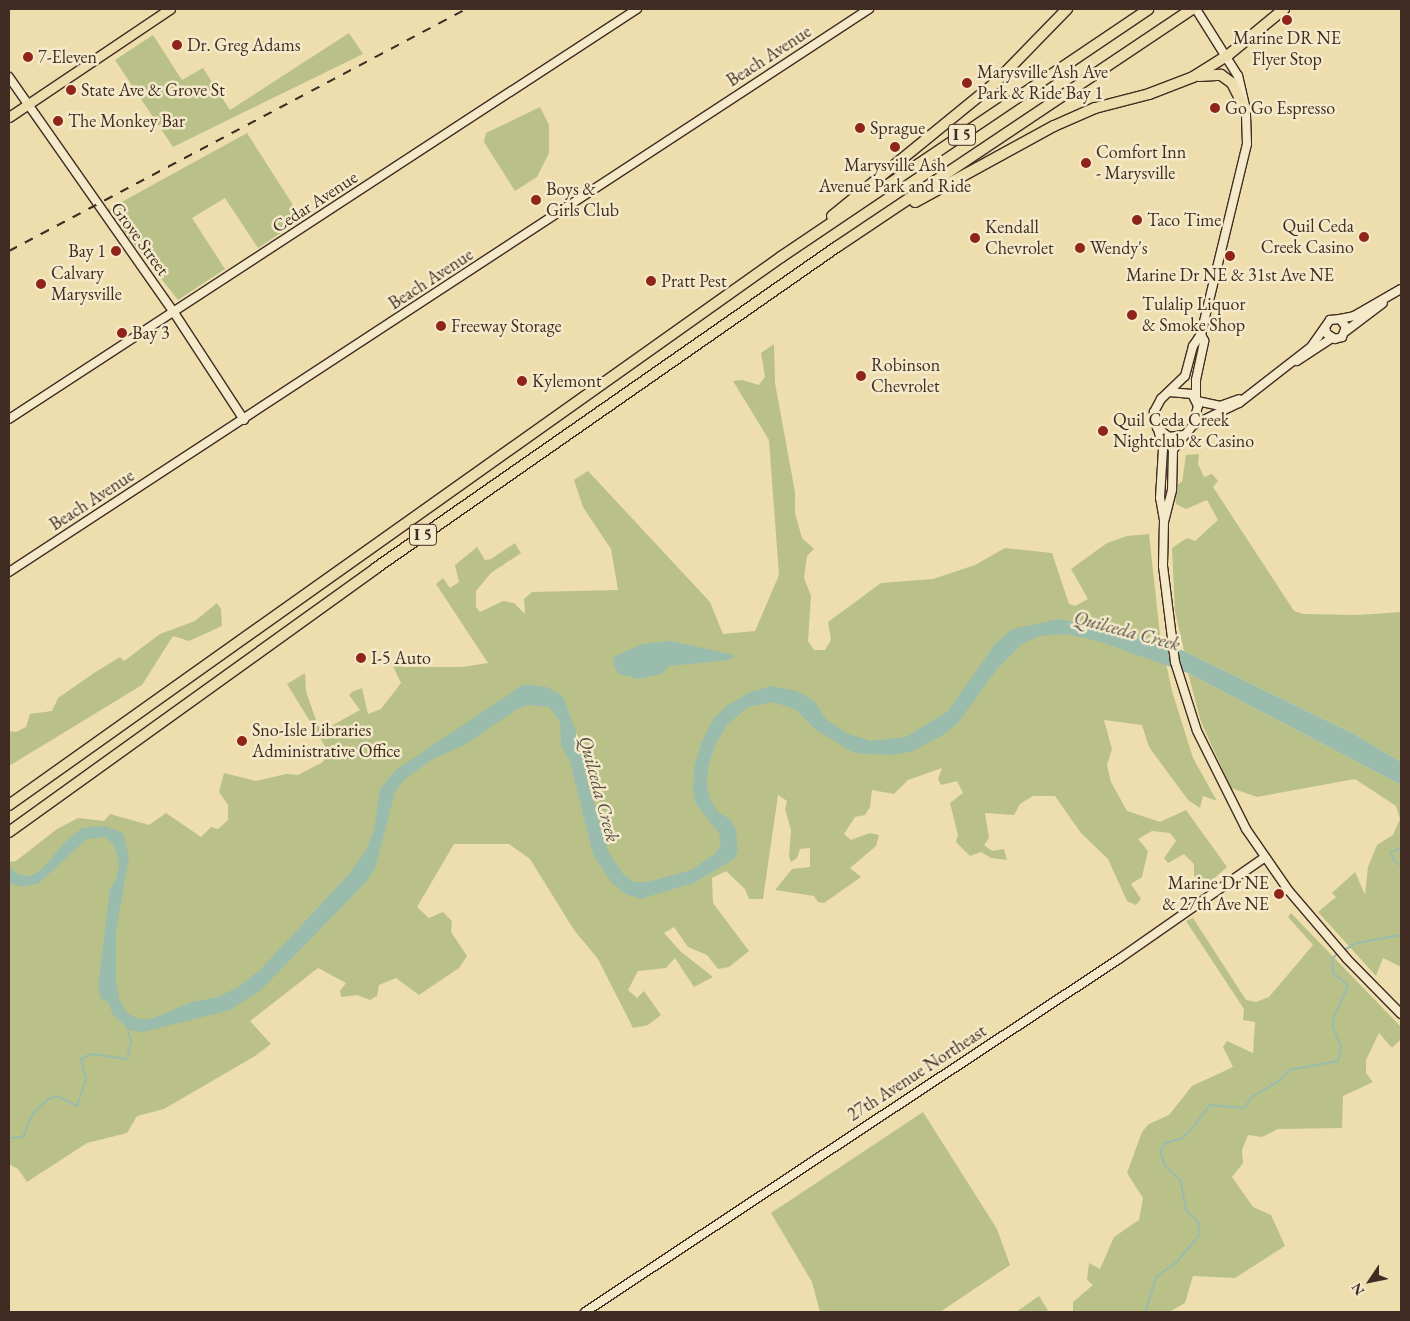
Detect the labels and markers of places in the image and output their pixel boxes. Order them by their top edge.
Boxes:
marker: Marine DR NE Flyer Stop [1281,14,1293,26]
place label: Marine DR NE Flyer Stop [1233,28,1341,70]
place label: Dr. Greg Adams [187,34,300,56]
marker: Dr. Greg Adams [171,39,183,51]
place label: 7-Eleven [38,46,97,68]
marker: 7-Eleven [22,51,34,63]
place label: Marysville Ash Ave Park & Ride Bay 1 [977,62,1108,104]
marker: Marysville Ash Ave Park & Ride Bay 1 [961,77,973,89]
place label: State Ave & Grove St [81,79,225,101]
marker: State Ave & Grove St [65,84,77,96]
place label: Go Go Espresso [1225,97,1335,119]
marker: Go Go Espresso [1209,102,1221,114]
place label: The Monkey Bar [68,110,185,132]
marker: The Monkey Bar [52,115,64,127]
place label: Sprague [870,117,925,139]
marker: Sprague [854,122,866,134]
marker: Marysville Ash Avenue Park and Ride [889,141,901,153]
place label: Comfort Inn - Marysville [1096,142,1186,184]
place label: Marysville Ash Avenue Park and Ride [819,155,971,198]
marker: Comfort Inn - Marysville [1080,157,1092,169]
place label: Boys & Girls Club [546,179,619,222]
marker: Boys & Girls Club [530,194,542,206]
place label: Taco Time [1147,209,1221,231]
marker: Taco Time [1131,214,1143,226]
place label: Quil Ceda Creek Casino [1261,216,1354,258]
place label: Kendall Chevrolet [985,217,1054,260]
marker: Quil Ceda Creek Casino [1358,231,1370,243]
marker: Kendall Chevrolet [969,232,981,244]
place label: Wendy's [1090,237,1148,259]
place label: Bay 1 [68,240,106,262]
marker: Wendy's [1074,242,1086,254]
marker: Bay 1 [110,245,122,257]
marker: Marine Dr NE & 31st Ave NE [1224,250,1236,262]
place label: Calvary Marysville [51,263,122,306]
place label: Marine Dr NE & 31st Ave NE [1126,264,1334,286]
place label: Pratt Pest [661,270,727,292]
marker: Pratt Pest [645,275,657,287]
marker: Calvary Marysville [35,278,47,290]
place label: Tulalip Liquor & Smoke Shop [1142,294,1245,336]
marker: Tulalip Liquor & Smoke Shop [1126,309,1138,321]
place label: Freeway Storage [451,315,562,337]
marker: Freeway Storage [435,320,447,332]
place label: Bay 3 [132,322,170,344]
marker: Bay 3 [116,327,128,339]
place label: Robinson Chevrolet [871,355,940,398]
place label: Kylemont [532,370,602,392]
marker: Robinson Chevrolet [855,370,867,382]
marker: Kylemont [516,375,528,387]
place label: Quil Ceda Creek Nightclub & Casino [1113,410,1254,452]
marker: Quil Ceda Creek Nightclub & Casino [1097,425,1109,437]
place label: I-5 Auto [371,647,431,669]
marker: I-5 Auto [355,652,367,664]
place label: Sno-Isle Libraries Administrative Office [252,720,400,762]
marker: Sno-Isle Libraries Administrative Office [236,735,248,747]
place label: Marine Dr NE & 27th Ave NE [1162,873,1269,916]
marker: Marine Dr NE & 27th Ave NE [1273,888,1285,900]

